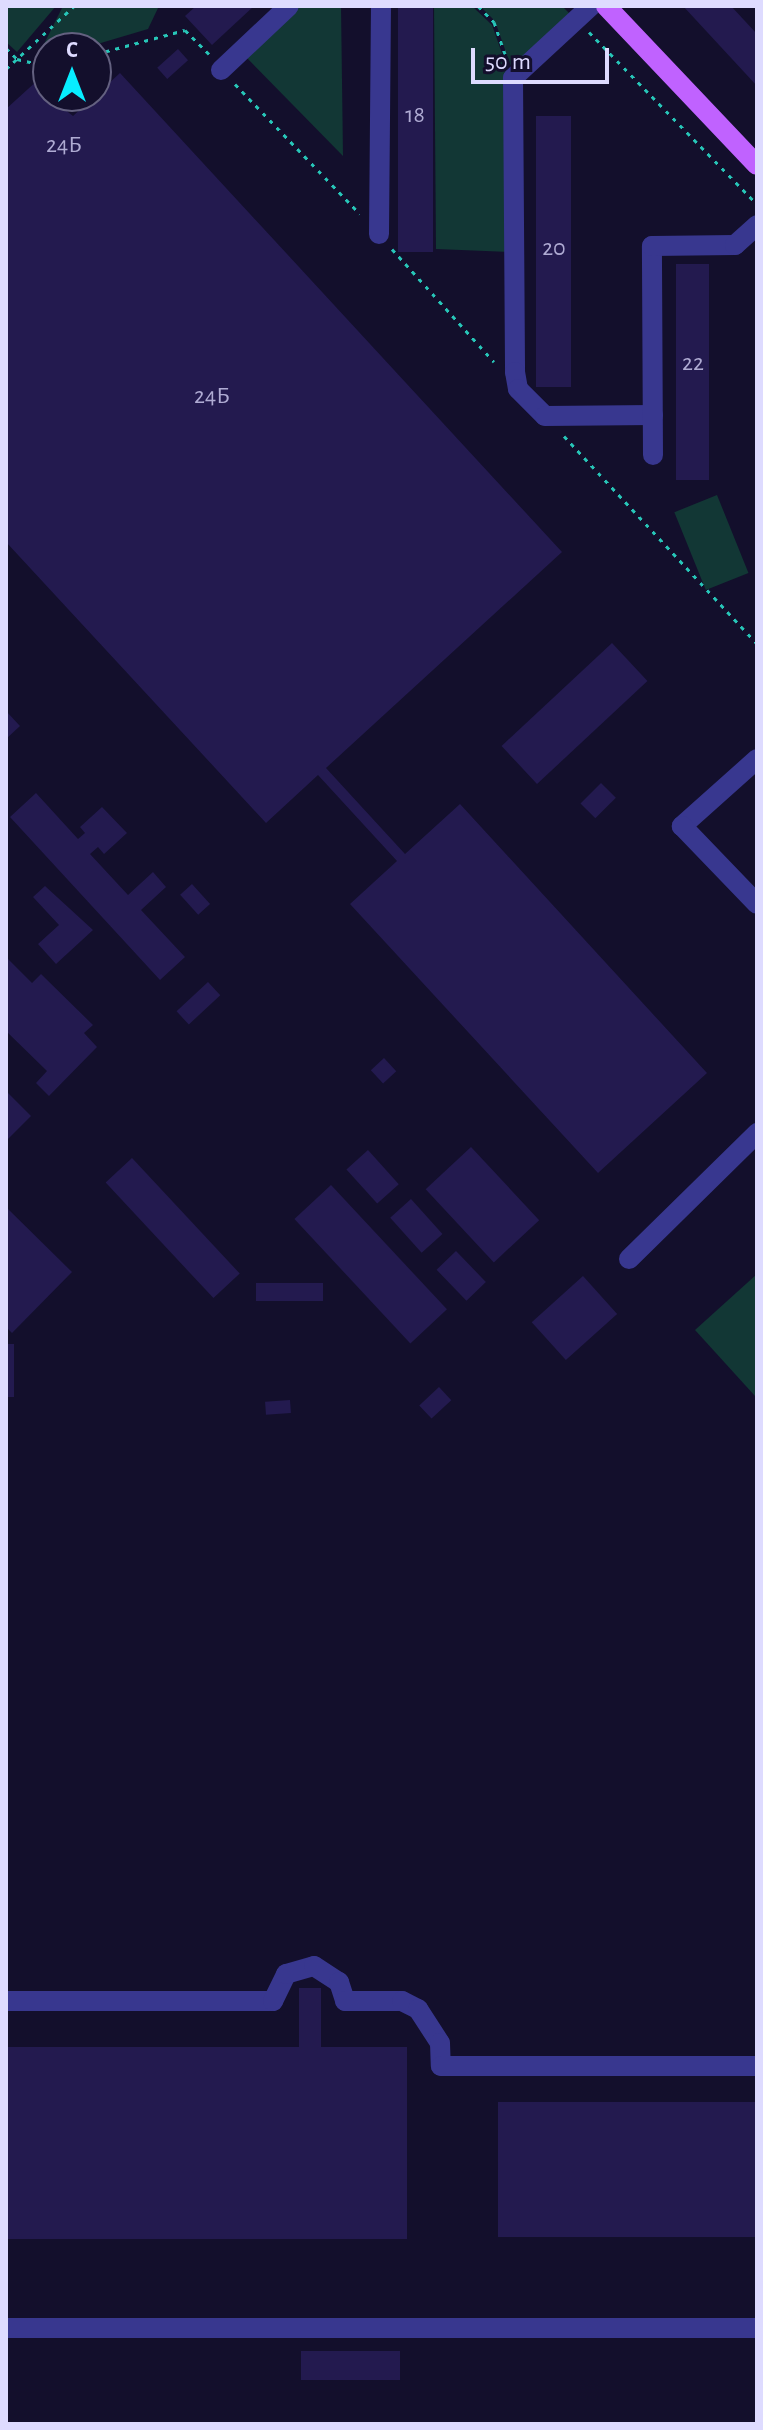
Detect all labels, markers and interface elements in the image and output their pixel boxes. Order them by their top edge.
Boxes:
north arrow [32,32,112,112]
scale bar [475,32,613,82]
text: С [66,39,78,61]
text: 50 m [485,50,531,74]
house number: 18 [405,102,425,130]
house number: 24Б [46,132,82,160]
house number: 20 [542,235,566,263]
house number: 22 [682,350,704,378]
house number: 24Б [194,383,230,411]

